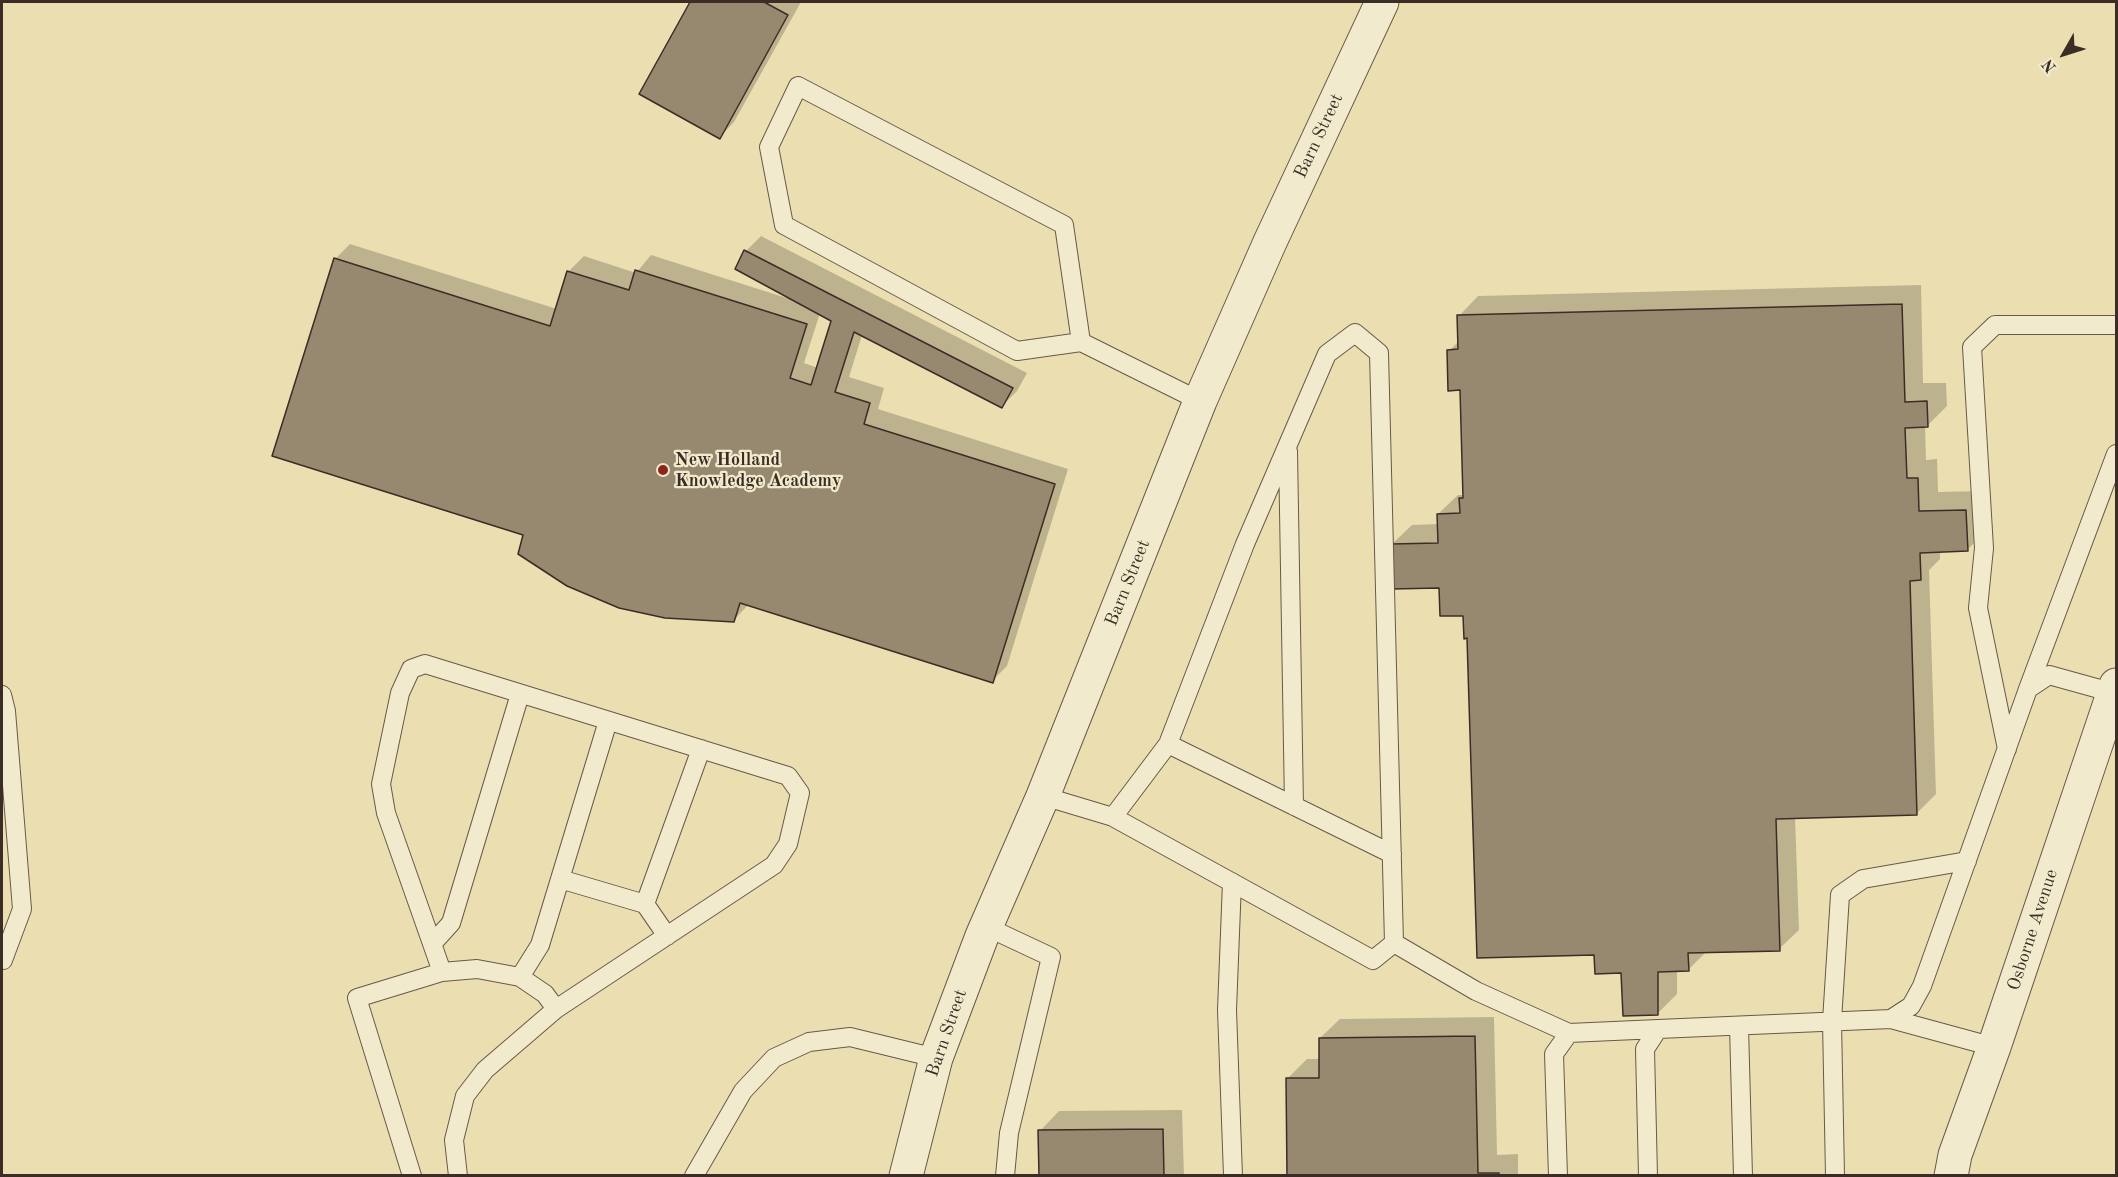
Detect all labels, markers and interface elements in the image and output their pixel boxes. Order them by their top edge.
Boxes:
north arrow [2034,24,2094,84]
text: N [2040,56,2060,75]
street label: Barn Street [1290,90,1348,182]
place label: New Holland Knowledge Academy [675,449,841,492]
marker: New Holland Knowledge Academy [656,463,670,477]
street label: Barn Street [1101,537,1155,629]
street label: Osborne Avenue [2003,867,2063,993]
street label: Barn Street [922,986,972,1080]

